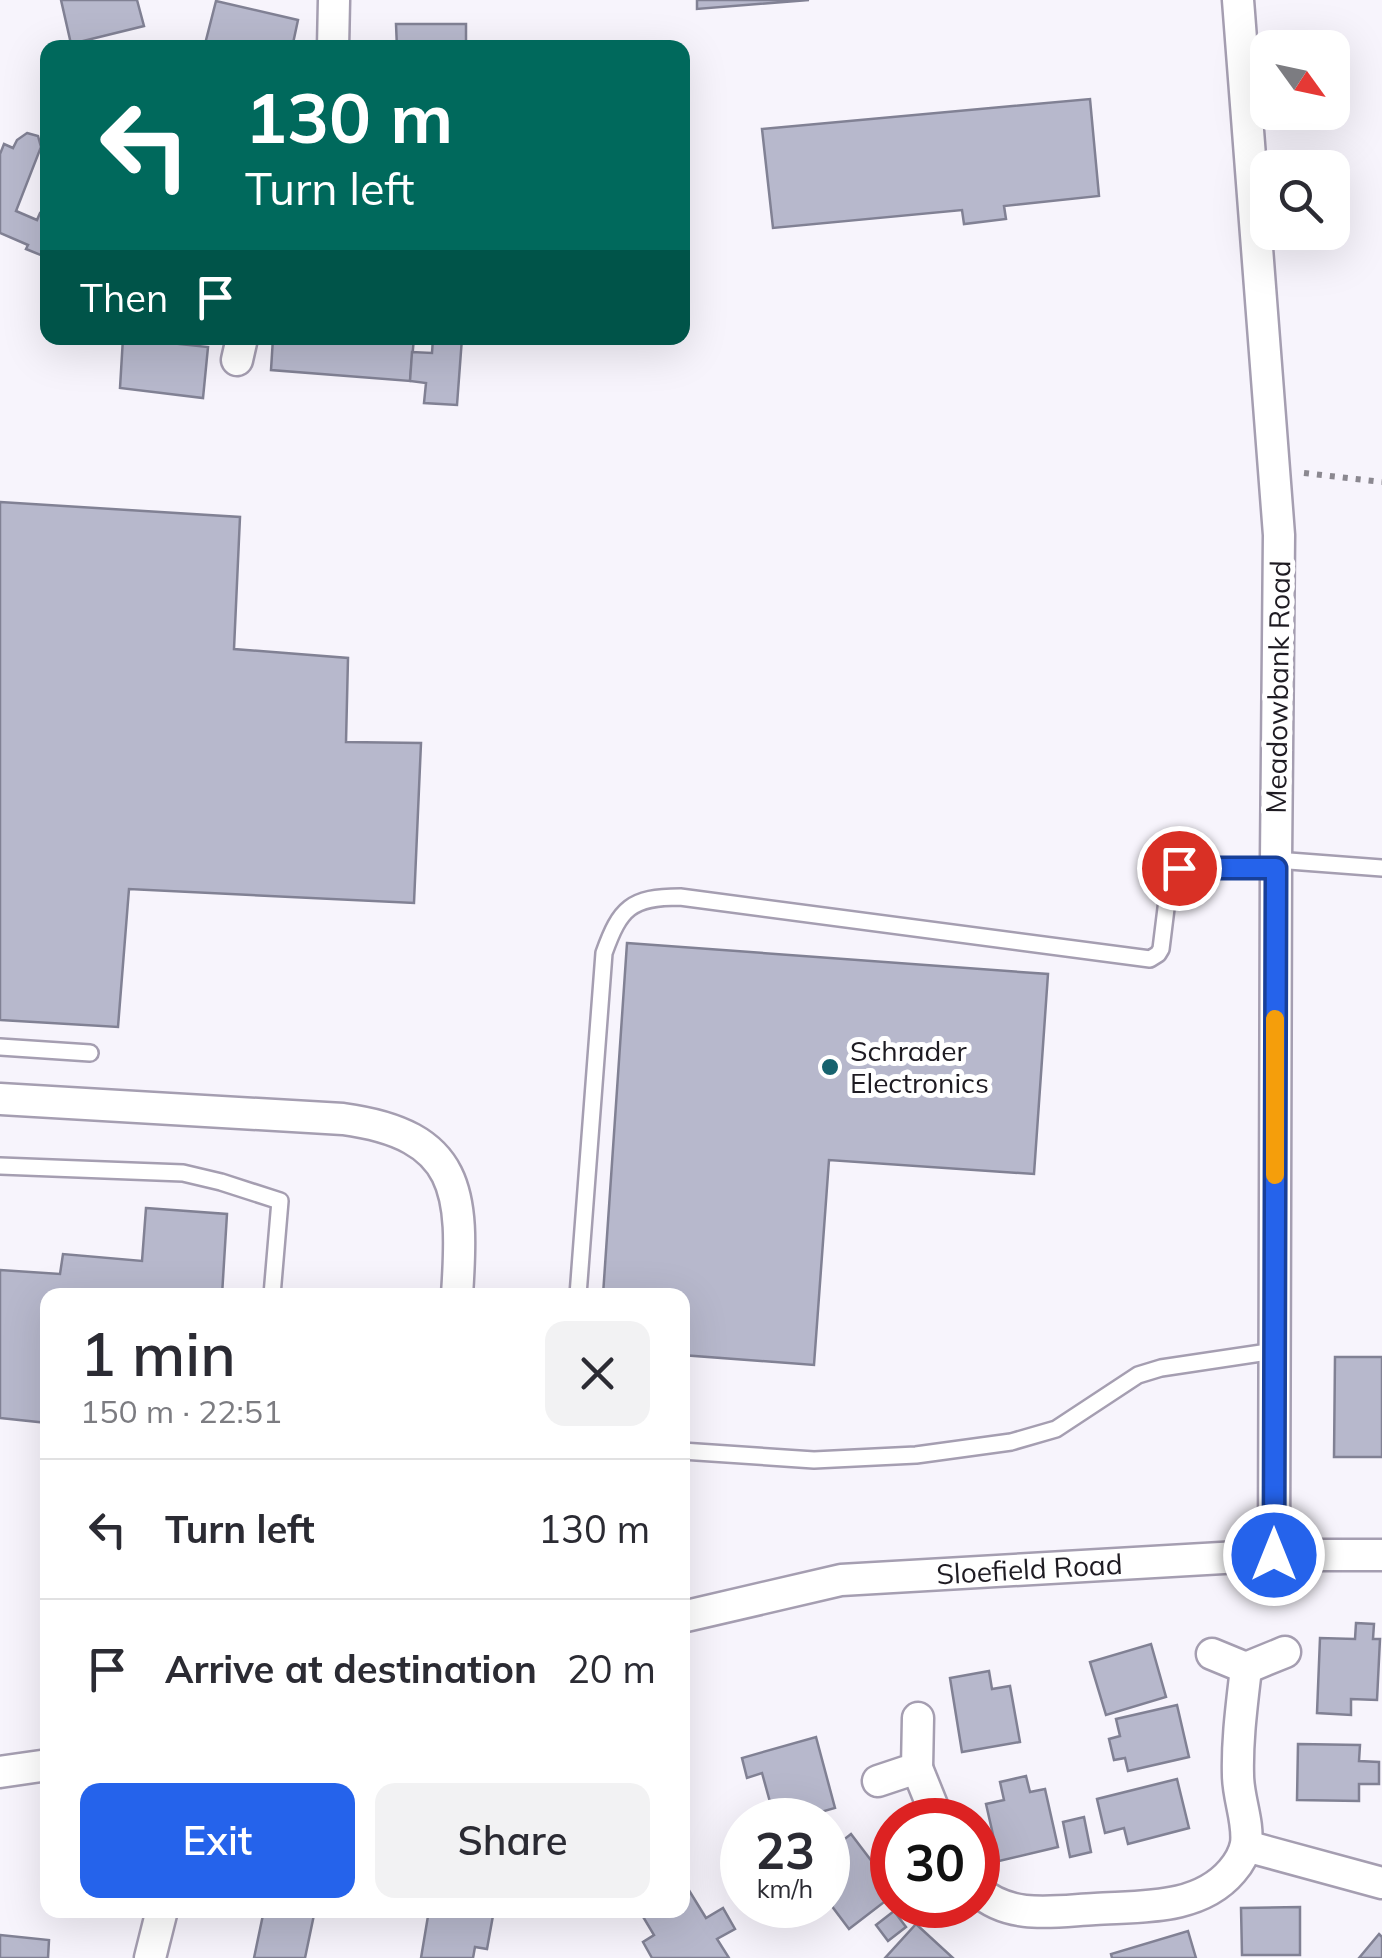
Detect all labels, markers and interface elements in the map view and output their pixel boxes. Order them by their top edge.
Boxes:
north arrow [1250,30,1350,130]
map controls [1250,30,1350,250]
text: 130 m [245,73,453,161]
icon: left [80,80,210,210]
button: search [1250,150,1350,250]
text: Turn left [245,160,414,216]
icon: arrive [188,270,243,325]
text: Then [80,274,168,322]
street label: Meadowbank Road [1258,560,1297,814]
pin [1137,826,1222,911]
icon: arrive [1152,841,1207,896]
place label: Schrader Electronics [850,1033,989,1100]
marker: Schrader Electronics [819,1056,841,1078]
text: 1 min [80,1316,236,1391]
button: close [545,1321,650,1426]
text: 150 m · 22:51 [80,1391,282,1431]
icon: left [80,1502,135,1557]
position arrow [1222,1503,1326,1607]
text: Turn left [165,1505,315,1553]
text: 130 m [538,1505,650,1553]
street label: Sloefield Road [935,1546,1123,1591]
icon: arrive [80,1642,135,1697]
text: Arrive at destination [165,1645,537,1693]
text: 20 m [567,1645,656,1693]
button: Exit [80,1783,355,1898]
button: Share [375,1783,650,1898]
speed limit sign: 30 [870,1798,1000,1928]
text: 23 [755,1819,815,1882]
text: km/h [757,1873,813,1904]

